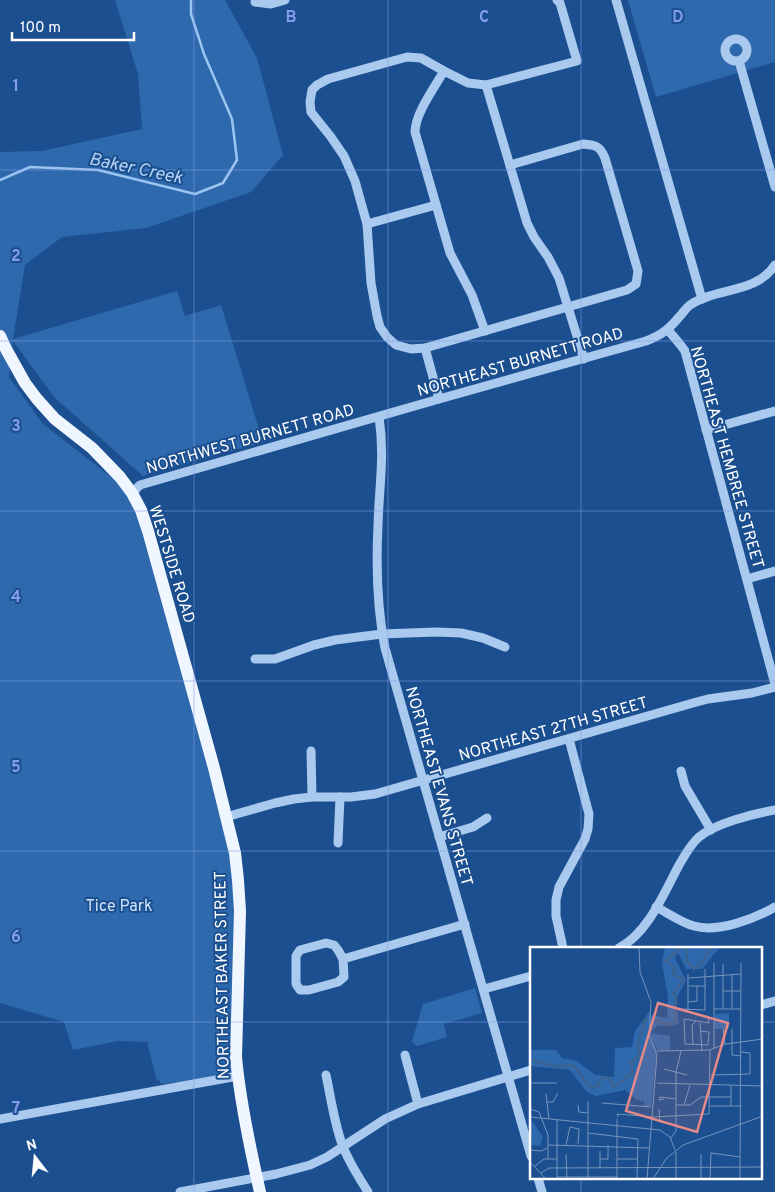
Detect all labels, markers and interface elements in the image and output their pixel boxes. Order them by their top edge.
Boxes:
text: B [285,8,297,28]
text: C [479,8,489,28]
text: D [672,8,684,28]
scale bar [12,10,135,42]
text: 100 m [20,19,61,38]
text: 1 [13,77,19,97]
water label: Baker Creek [87,148,185,191]
text: 2 [11,247,21,267]
street label: NORTHEAST BURNETT ROAD [415,324,626,402]
street label: NORTHEAST HEMBREE STREET [685,344,767,571]
street label: NORTHWEST BURNETT ROAD [144,401,357,479]
text: 3 [11,417,21,437]
street label: WESTSIDE ROAD [144,503,199,626]
text: 4 [11,588,21,608]
street label: NORTHEAST EVANS STREET [400,684,476,889]
street label: NORTHEAST 27TH STREET [457,693,650,767]
text: 5 [11,758,21,778]
street label: NORTHEAST BAKER STREET [211,871,235,1079]
park label: Tice Park [86,897,152,917]
text: 6 [11,928,21,948]
inset map [530,947,762,1180]
text: 7 [12,1099,20,1119]
north arrow [10,1132,60,1182]
text: N [25,1136,39,1156]

